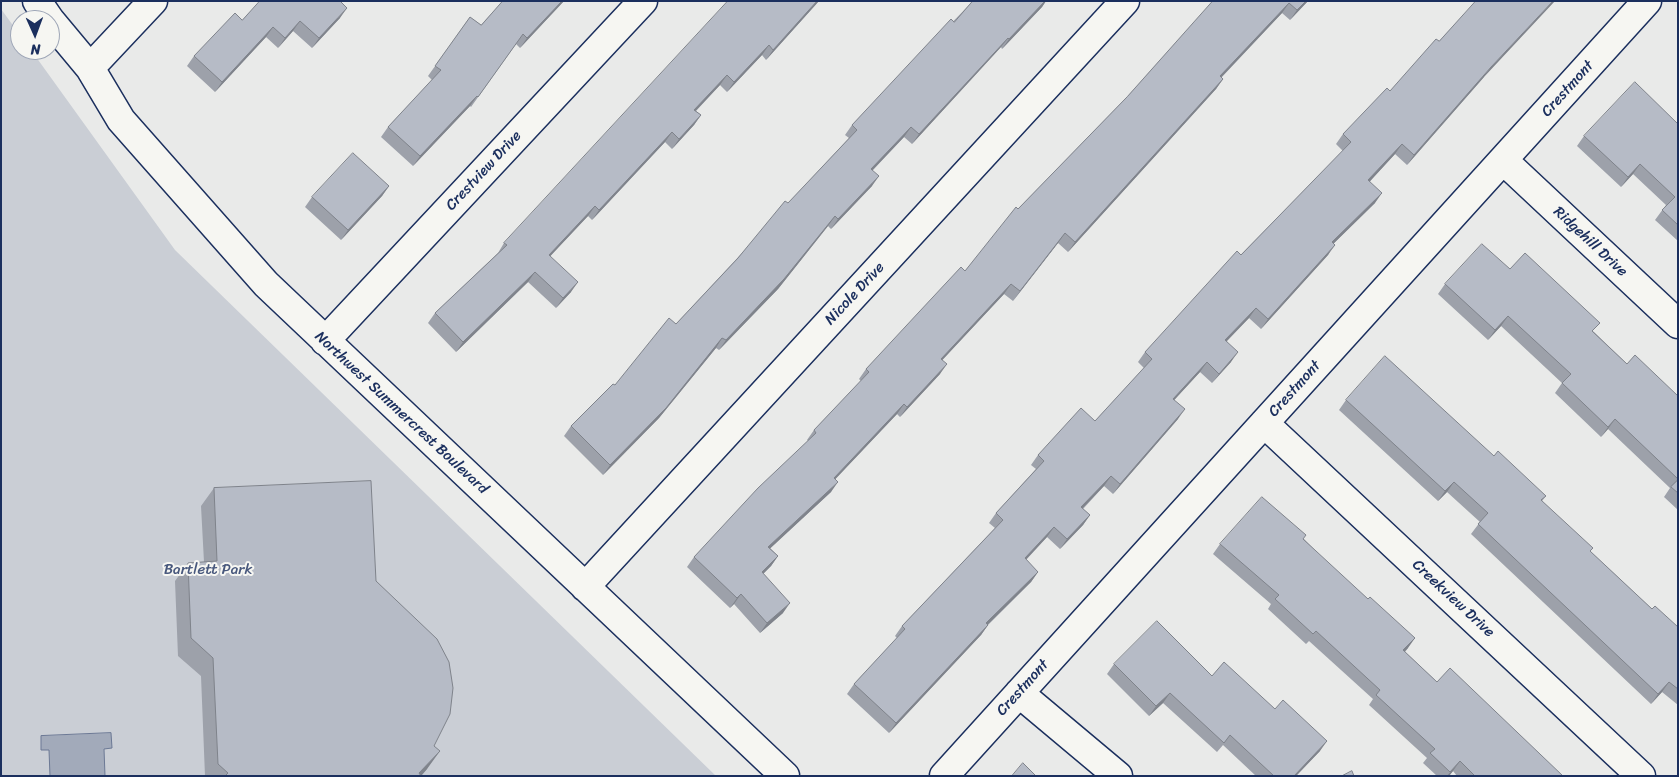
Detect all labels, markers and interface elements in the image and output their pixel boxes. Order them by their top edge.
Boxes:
north arrow [10,10,60,60]
text: N [30,37,41,62]
street label: Crestmont [1538,57,1598,121]
street label: Crestview Drive [442,127,526,215]
street label: Ridgehill Drive [1549,203,1631,281]
street label: Nicole Drive [821,259,889,329]
street label: Northwest Summercrest Boulevard [311,328,491,498]
street label: Crestmont [1265,357,1325,421]
street label: Creekview Drive [1408,556,1498,642]
park label: Bartlett Park [164,561,252,579]
street label: Crestmont [993,656,1053,720]

